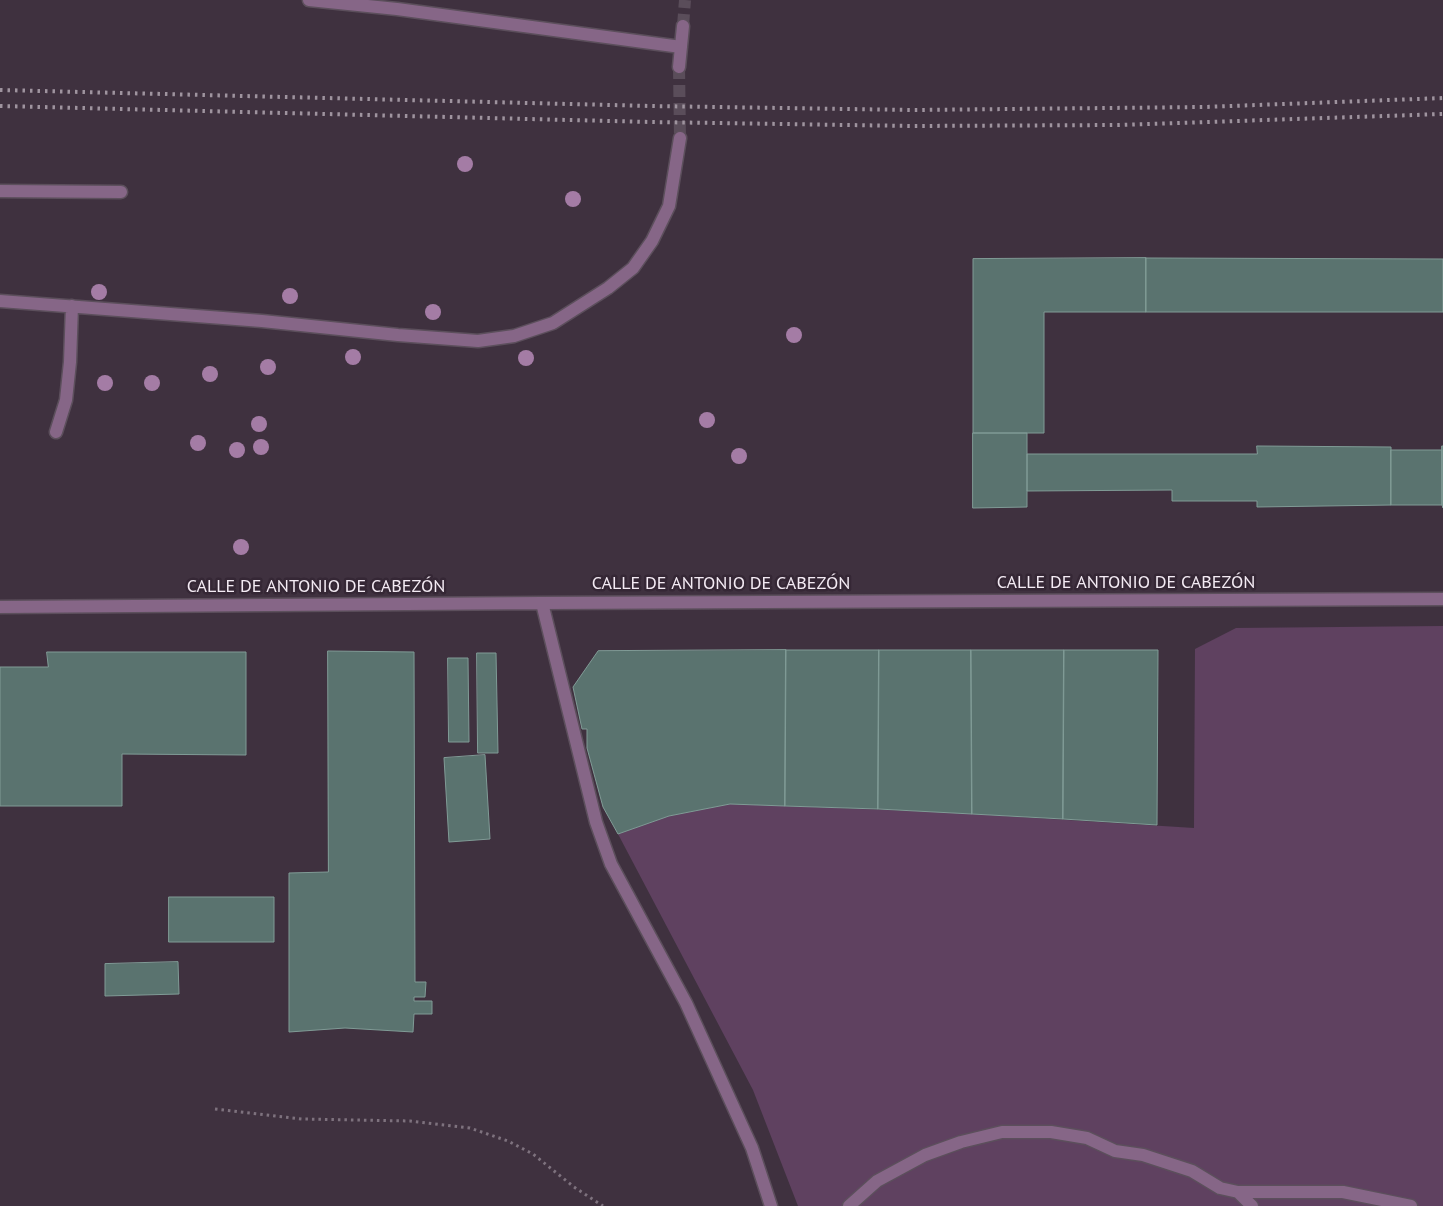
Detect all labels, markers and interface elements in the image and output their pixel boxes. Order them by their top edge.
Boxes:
street label: CALLE DE ANTONIO DE CABEZÓN [997,572,1255,594]
street label: CALLE DE ANTONIO DE CABEZÓN [592,573,850,595]
street label: CALLE DE ANTONIO DE CABEZÓN [187,576,445,598]

